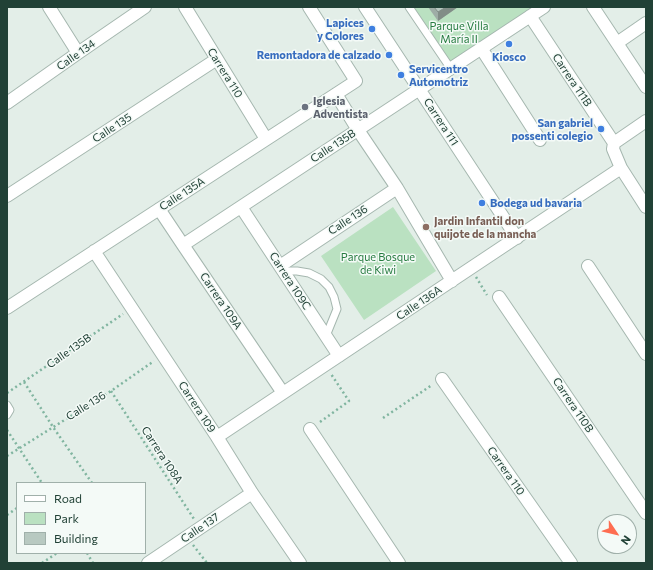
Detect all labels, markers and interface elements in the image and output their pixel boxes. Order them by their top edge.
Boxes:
place label: Lapices y Colores [317,16,364,42]
park label: Parque Villa María II [429,19,489,45]
marker: Lapices y Colores [367,24,377,34]
street label: Calle 134 [54,37,98,73]
marker: Kiosco [504,39,514,49]
street label: Carrera 110 [204,46,246,100]
place label: Remontadora de calzado [257,48,381,62]
marker: Remontadora de calzado [384,50,394,60]
place label: Kiosco [492,50,526,64]
street label: Carrera 111B [549,51,595,109]
place label: Servicentro Automotriz [409,62,468,88]
marker: Servicentro Automotriz [396,70,406,80]
place label: Iglesia Adventista [313,94,368,120]
street label: Carrera 111 [421,96,461,148]
marker: Iglesia Adventista [300,102,310,112]
street label: Calle 135 [90,110,134,146]
place label: San gabriel possenti colegio [511,116,593,142]
marker: San gabriel possenti colegio [596,124,606,134]
street label: Calle 135B [308,127,358,165]
street label: Calle 135A [157,174,207,214]
place label: Bodega ud bavaria [490,196,582,210]
marker: Bodega ud bavaria [477,198,487,208]
street label: Calle 136 [326,202,370,238]
place label: Jardin Infantil don quijote de la mancha [434,214,536,240]
marker: Jardin Infantil don quijote de la mancha [421,222,431,232]
street label: Carrera 109C [267,250,313,312]
park label: Parque Bosque de Kiwi [341,250,415,276]
street label: Carrera 109A [197,270,245,332]
street label: Calle 136A [394,283,444,323]
street label: Calle 135B [44,331,94,371]
street label: Carrera 110B [550,375,596,435]
street label: Carrera 109 [176,379,218,435]
street label: Calle 136 [64,389,108,423]
street label: Carrera 108A [139,424,185,486]
street label: Carrera 110 [484,444,528,498]
legend [16,482,146,554]
text: Road [54,491,82,505]
street label: Calle 137 [178,510,222,546]
text: Park [54,511,79,525]
north arrow [597,514,637,554]
text: Building [54,531,98,545]
text: N [619,533,634,548]

